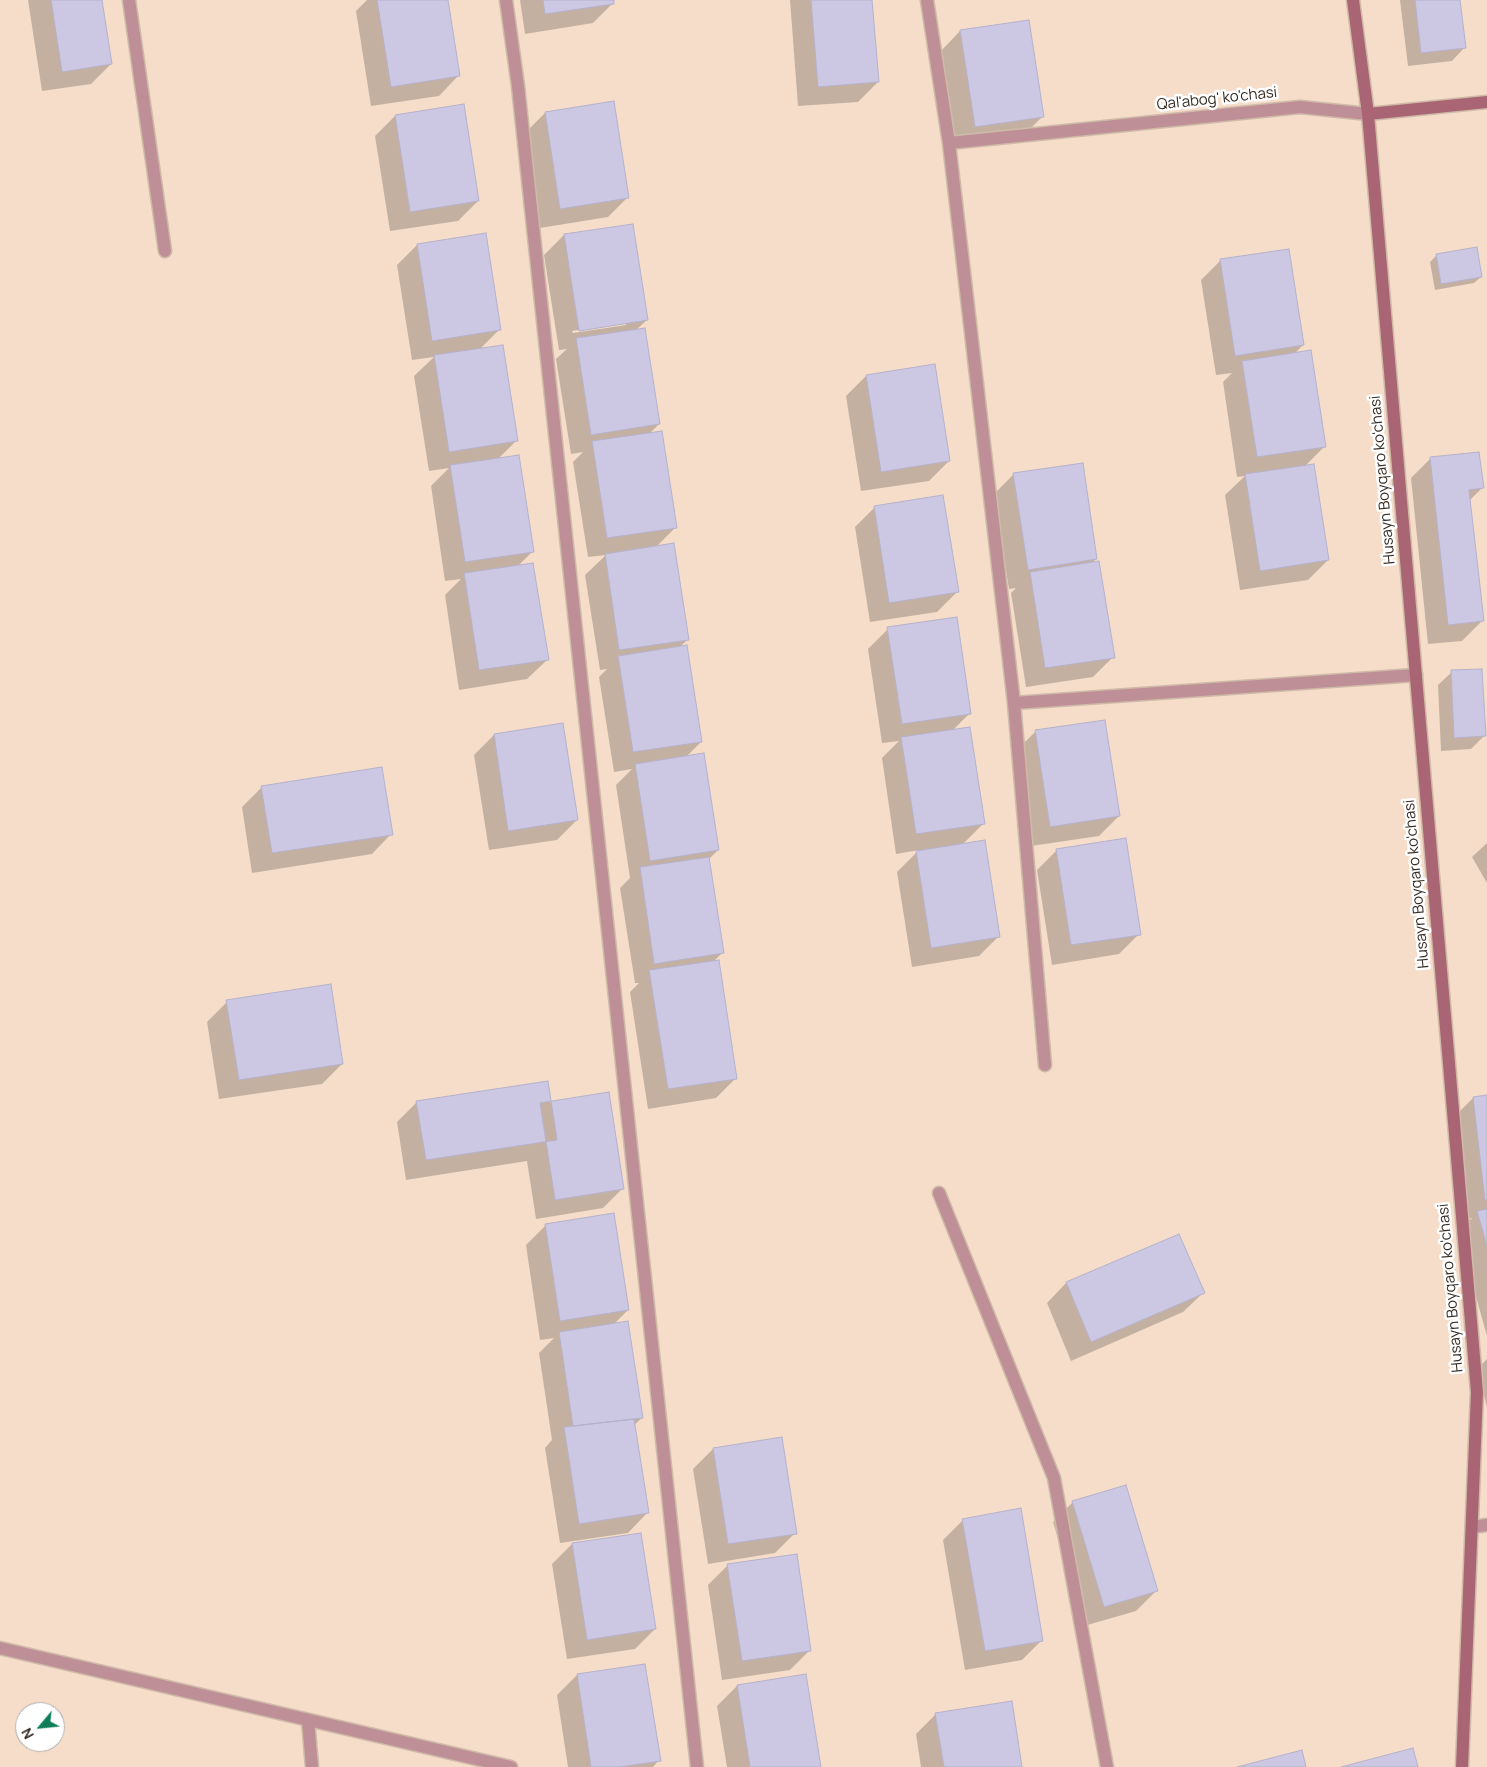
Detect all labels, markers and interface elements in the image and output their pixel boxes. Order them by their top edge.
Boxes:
street label: Qal'abog' ko'chasi [1156,84,1278,114]
street label: Husayn Boyqaro ko'chasi [1367,395,1399,565]
street label: Husayn Boyqaro ko'chasi [1401,799,1433,969]
street label: Husayn Boyqaro ko'chasi [1435,1203,1467,1373]
north arrow [15,1702,65,1752]
text: N [16,1725,38,1743]

